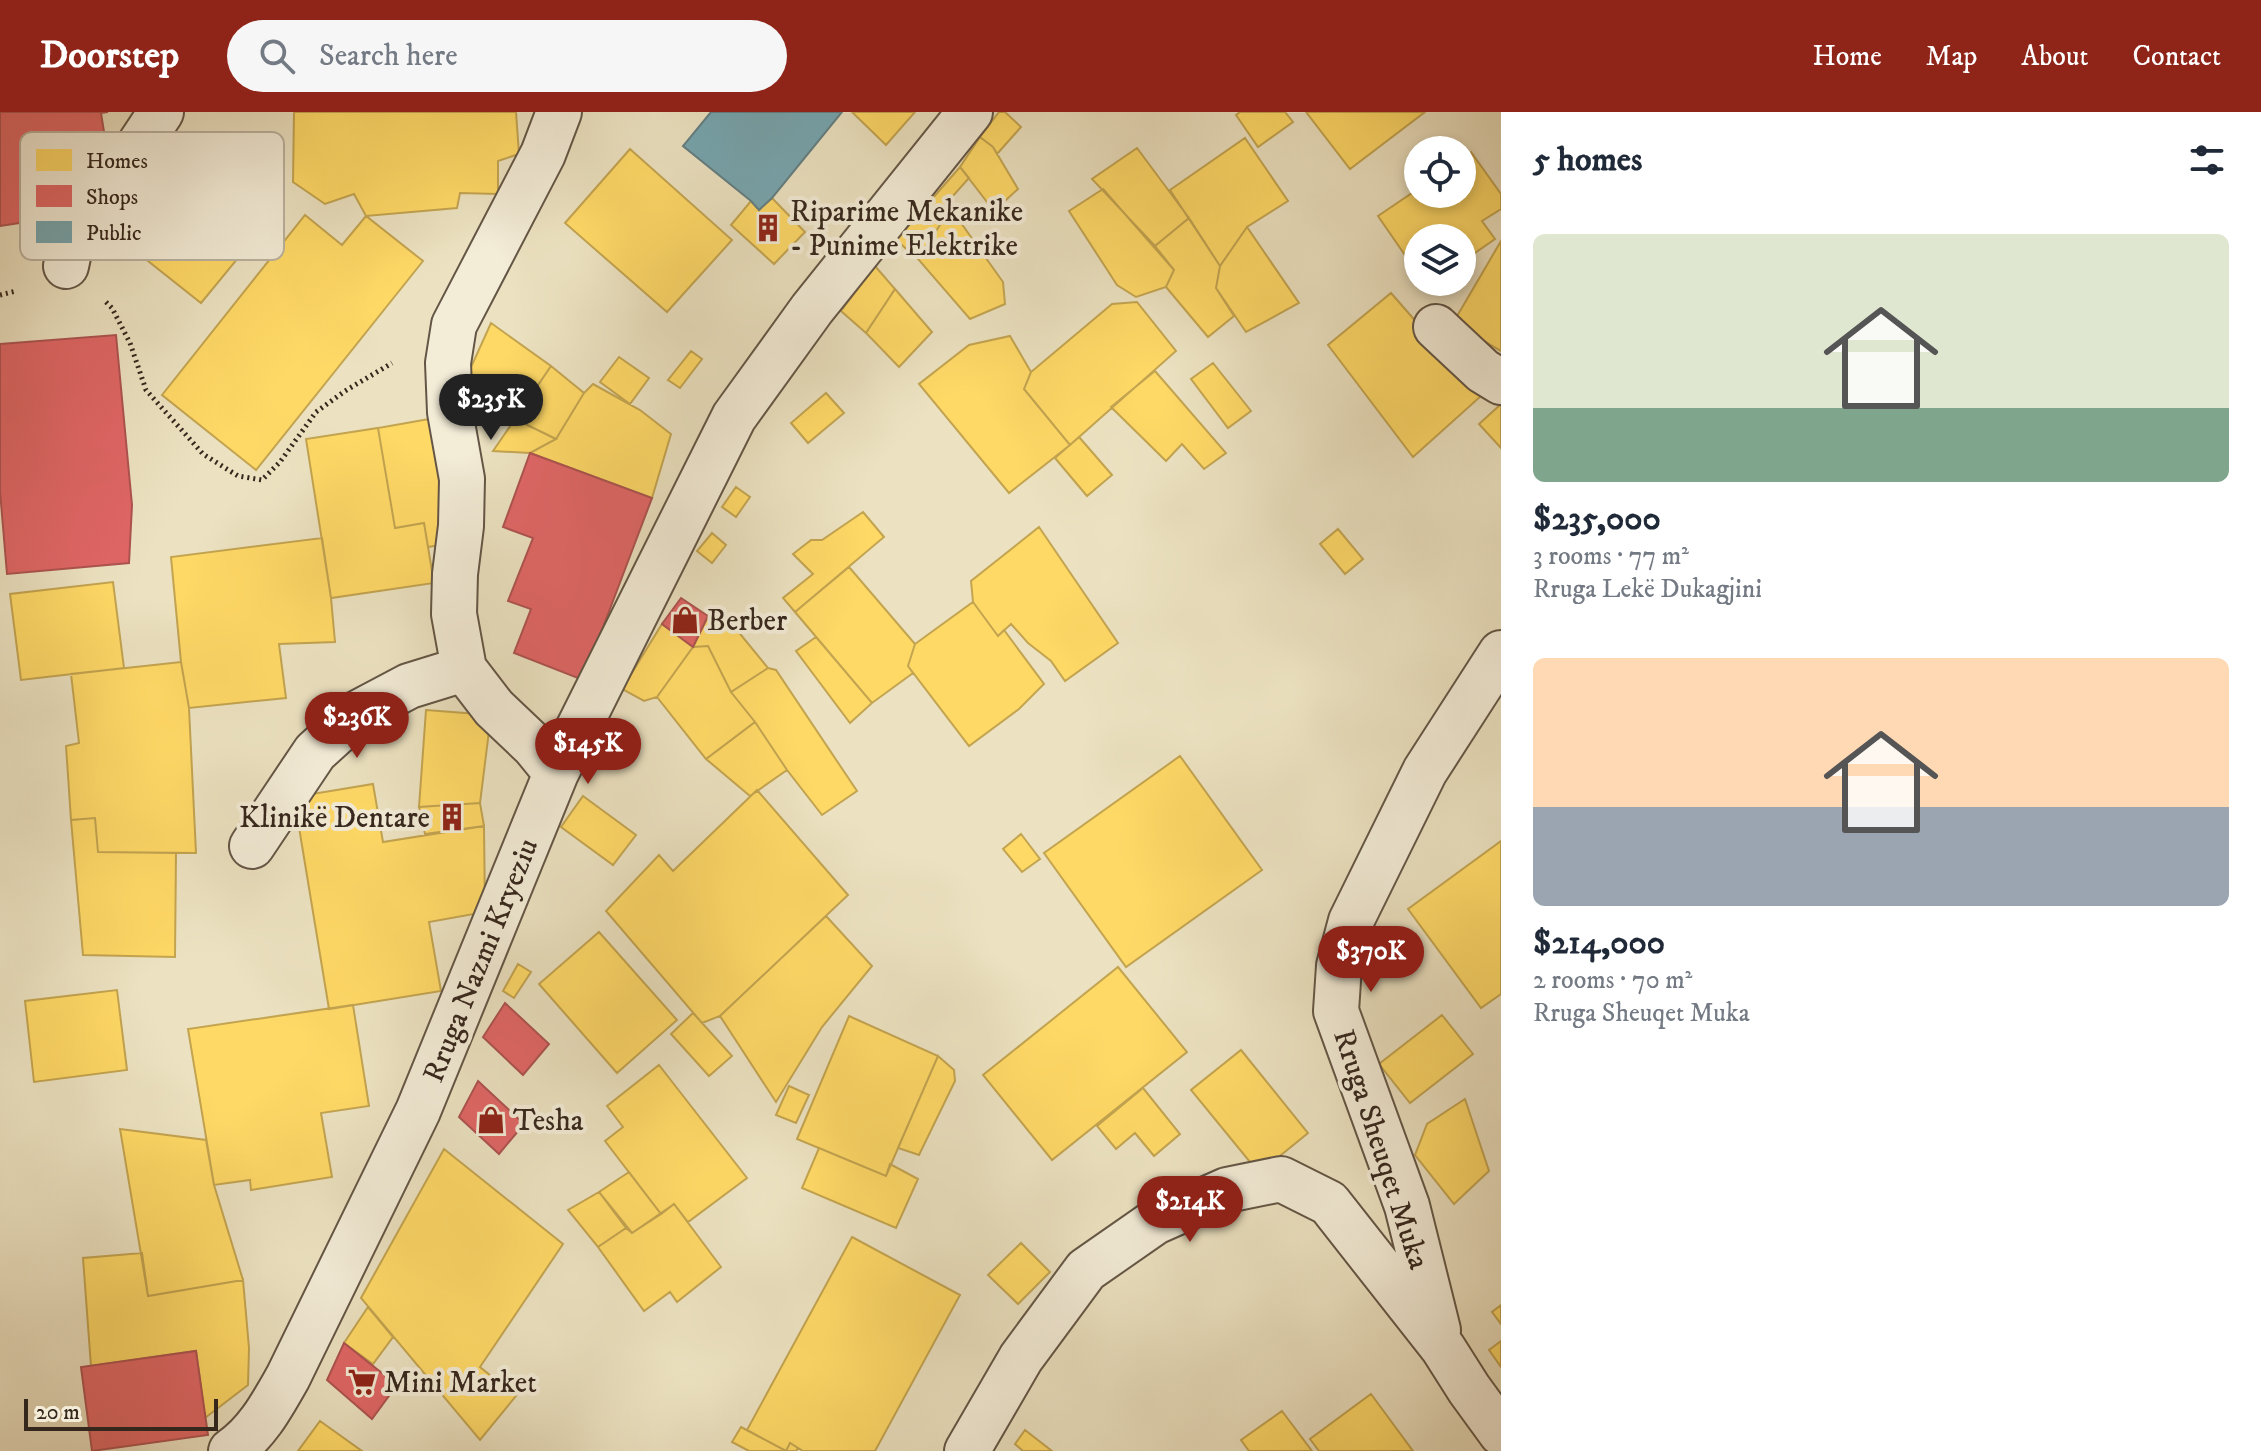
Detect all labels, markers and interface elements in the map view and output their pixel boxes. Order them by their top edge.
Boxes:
search box [227,20,787,92]
text: Doorstep [40,32,179,80]
icon: search [255,34,299,78]
text: Search here [319,38,458,75]
text: Home [1813,39,1882,74]
text: Map [1926,39,1977,74]
text: About [2021,39,2088,74]
text: Contact [2132,39,2221,74]
legend [20,132,284,260]
map controls [1404,136,1476,296]
button: locate [1404,136,1476,208]
icon: filters [2185,138,2229,182]
text: 5 homes [1533,139,1642,181]
text: Homes [86,148,148,175]
text: Shops [86,184,138,211]
place label: Riparime Mekanike - Punime Elektrike [790,194,1023,265]
building icon: Riparime Mekanike - Punime Elektrike [753,213,783,243]
text: Public [86,220,141,247]
button: layers [1404,224,1476,296]
icon: home [1809,286,1953,430]
pin: $235K [435,374,547,442]
text: $235K [457,383,525,416]
text: $235,000 [1533,498,1661,540]
text: 3 rooms · 77 m² [1533,540,1689,573]
text: Rruga Lekë Dukagjini [1533,573,1762,606]
place label: Berber [707,603,787,640]
shop icon: Berber [670,605,700,635]
pin: $236K [301,692,413,760]
text: $236K [323,701,391,734]
icon: home [1809,710,1953,854]
pin: $145K [532,718,644,786]
text: $145K [553,727,623,760]
place label: Klinikë Dentare [239,800,430,837]
building icon: Klinikë Dentare [437,802,467,832]
street label: Rruga Nazmi Kryeziu [416,833,547,1088]
text: $214,000 [1533,922,1665,964]
pin: $370K [1315,926,1427,994]
text: $370K [1336,935,1406,968]
text: 2 rooms · 70 m² [1533,964,1692,997]
text: Rruga Sheuqet Muka [1533,997,1750,1030]
street label: Rruga Sheuqet Muka [1324,1025,1437,1274]
place label: Tesha [513,1103,584,1140]
shop icon: Tesha [476,1105,506,1135]
pin: $214K [1134,1176,1246,1244]
text: $214K [1155,1185,1225,1218]
place label: Mini Market [384,1365,537,1402]
supermarket icon: Mini Market [347,1367,377,1397]
scale bar [24,1395,218,1431]
text: 20 m [36,1399,80,1426]

